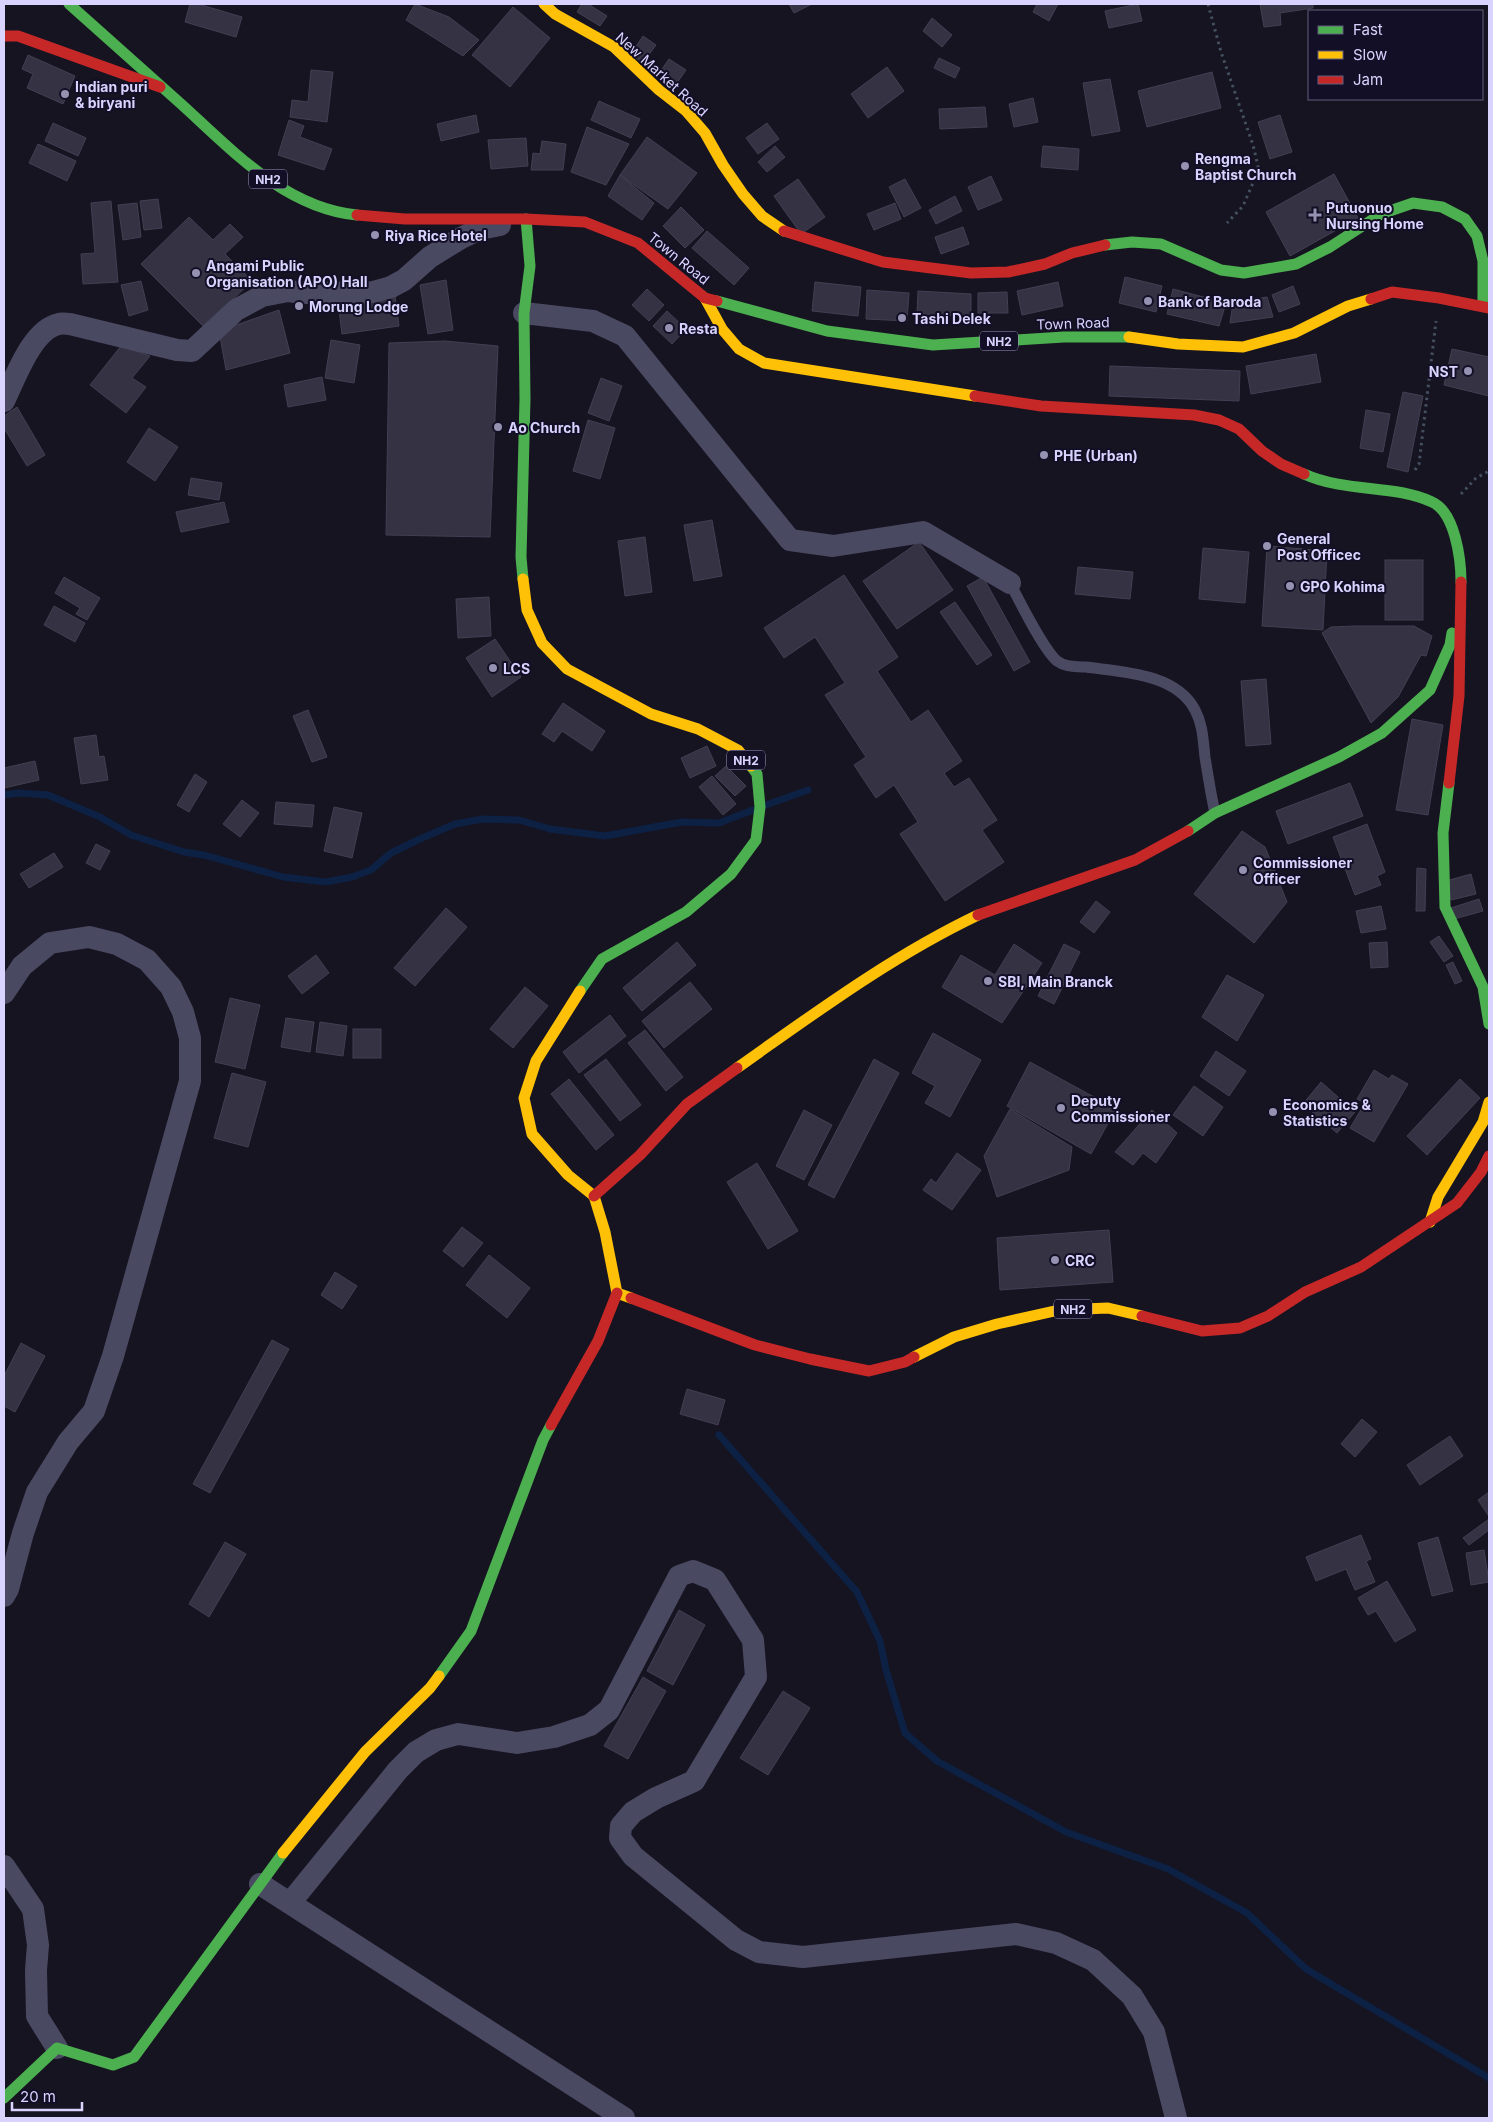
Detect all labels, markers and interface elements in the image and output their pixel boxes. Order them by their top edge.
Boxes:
legend [1308,10,1483,100]
text: Fast [1353,20,1383,39]
street label: New Market Road [613,28,711,120]
text: Slow [1353,45,1387,64]
text: Jam [1353,70,1383,89]
place label: Indian puri & biryani [75,78,148,111]
marker: Indian puri & biryani [59,88,71,100]
place label: Rengma Baptist Church [1195,150,1297,183]
marker: Rengma Baptist Church [1179,160,1191,172]
road number: NH2 [249,170,287,188]
place label: Putuonuo Nursing Home [1326,199,1424,232]
marker: Putuonuo Nursing Home [1308,208,1322,222]
place label: Riya Rice Hotel [385,227,487,244]
street label: Town Road [645,228,713,288]
marker: Riya Rice Hotel [369,229,381,241]
place label: Angami Public Organisation (APO) Hall [206,257,368,290]
marker: Angami Public Organisation (APO) Hall [190,267,202,279]
place label: Bank of Baroda [1158,293,1261,310]
marker: Bank of Baroda [1142,295,1154,307]
place label: Morung Lodge [309,298,408,315]
marker: Morung Lodge [293,300,305,312]
place label: Tashi Delek [912,310,992,327]
marker: Tashi Delek [896,312,908,324]
street label: Town Road [1036,313,1110,333]
place label: Resta [679,320,718,337]
marker: Resta [663,322,675,334]
road number: NH2 [980,332,1018,351]
place label: NST [1429,363,1458,380]
marker: NST [1462,365,1474,377]
place label: Ao Church [508,419,580,436]
marker: Ao Church [492,421,504,433]
place label: PHE (Urban) [1054,447,1138,464]
marker: PHE (Urban) [1038,449,1050,461]
place label: General Post Officec [1277,530,1361,563]
marker: General Post Officec [1261,540,1273,552]
place label: GPO Kohima [1300,578,1385,595]
marker: GPO Kohima [1284,580,1296,592]
place label: LCS [503,660,530,677]
marker: LCS [487,662,499,674]
road number: NH2 [727,750,765,770]
place label: Commissioner Officer [1253,854,1352,887]
marker: Commissioner Officer [1237,864,1249,876]
place label: SBI, Main Branck [998,973,1114,990]
marker: SBI, Main Branck [982,975,994,987]
place label: Deputy Commissioner [1071,1092,1170,1125]
place label: Economics & Statistics [1283,1096,1372,1129]
marker: Deputy Commissioner [1055,1102,1067,1114]
marker: Economics & Statistics [1267,1106,1279,1118]
place label: CRC [1065,1252,1095,1269]
marker: CRC [1049,1254,1061,1266]
road number: NH2 [1054,1300,1092,1318]
scale bar [12,2080,82,2112]
text: 20 m [20,2087,56,2106]

